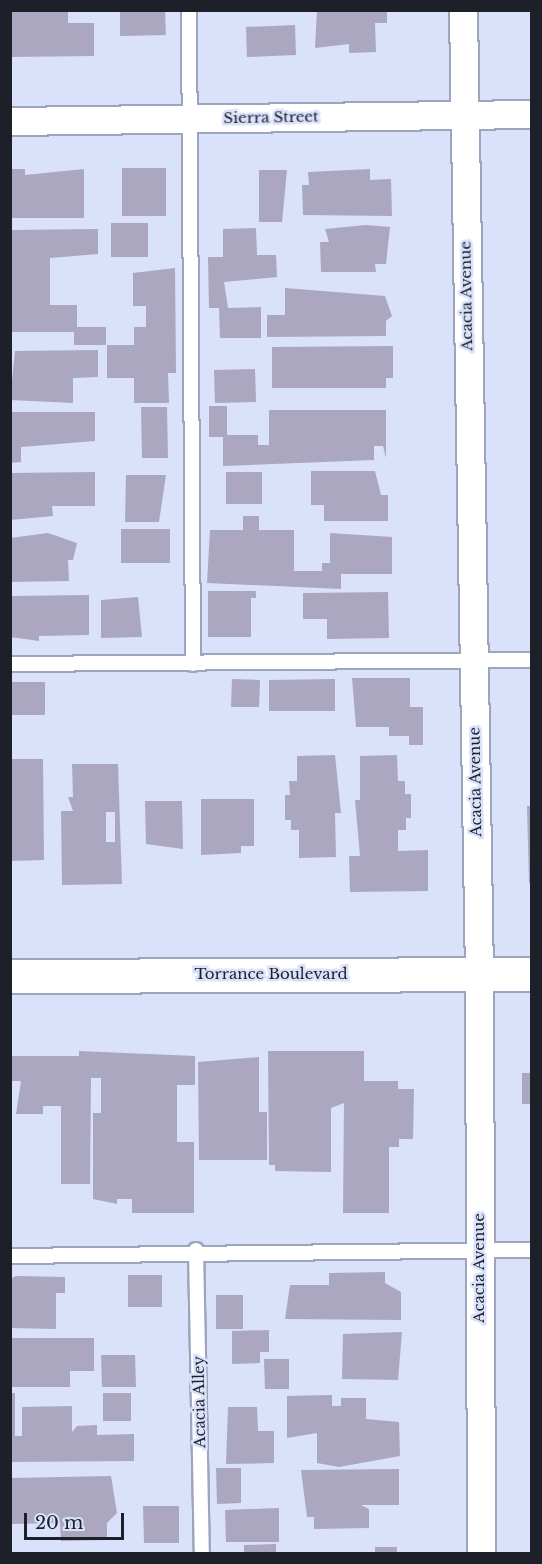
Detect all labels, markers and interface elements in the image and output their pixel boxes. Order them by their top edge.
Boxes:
street label: Sierra Street [223,107,319,127]
street label: Acacia Avenue [456,241,476,351]
street label: Acacia Avenue [465,727,485,837]
street label: Torrance Boulevard [194,965,348,983]
street label: Acacia Avenue [470,1213,488,1323]
street label: Acacia Alley [189,1355,209,1449]
scale bar [27,1501,128,1539]
text: 20 m [35,1512,83,1534]

